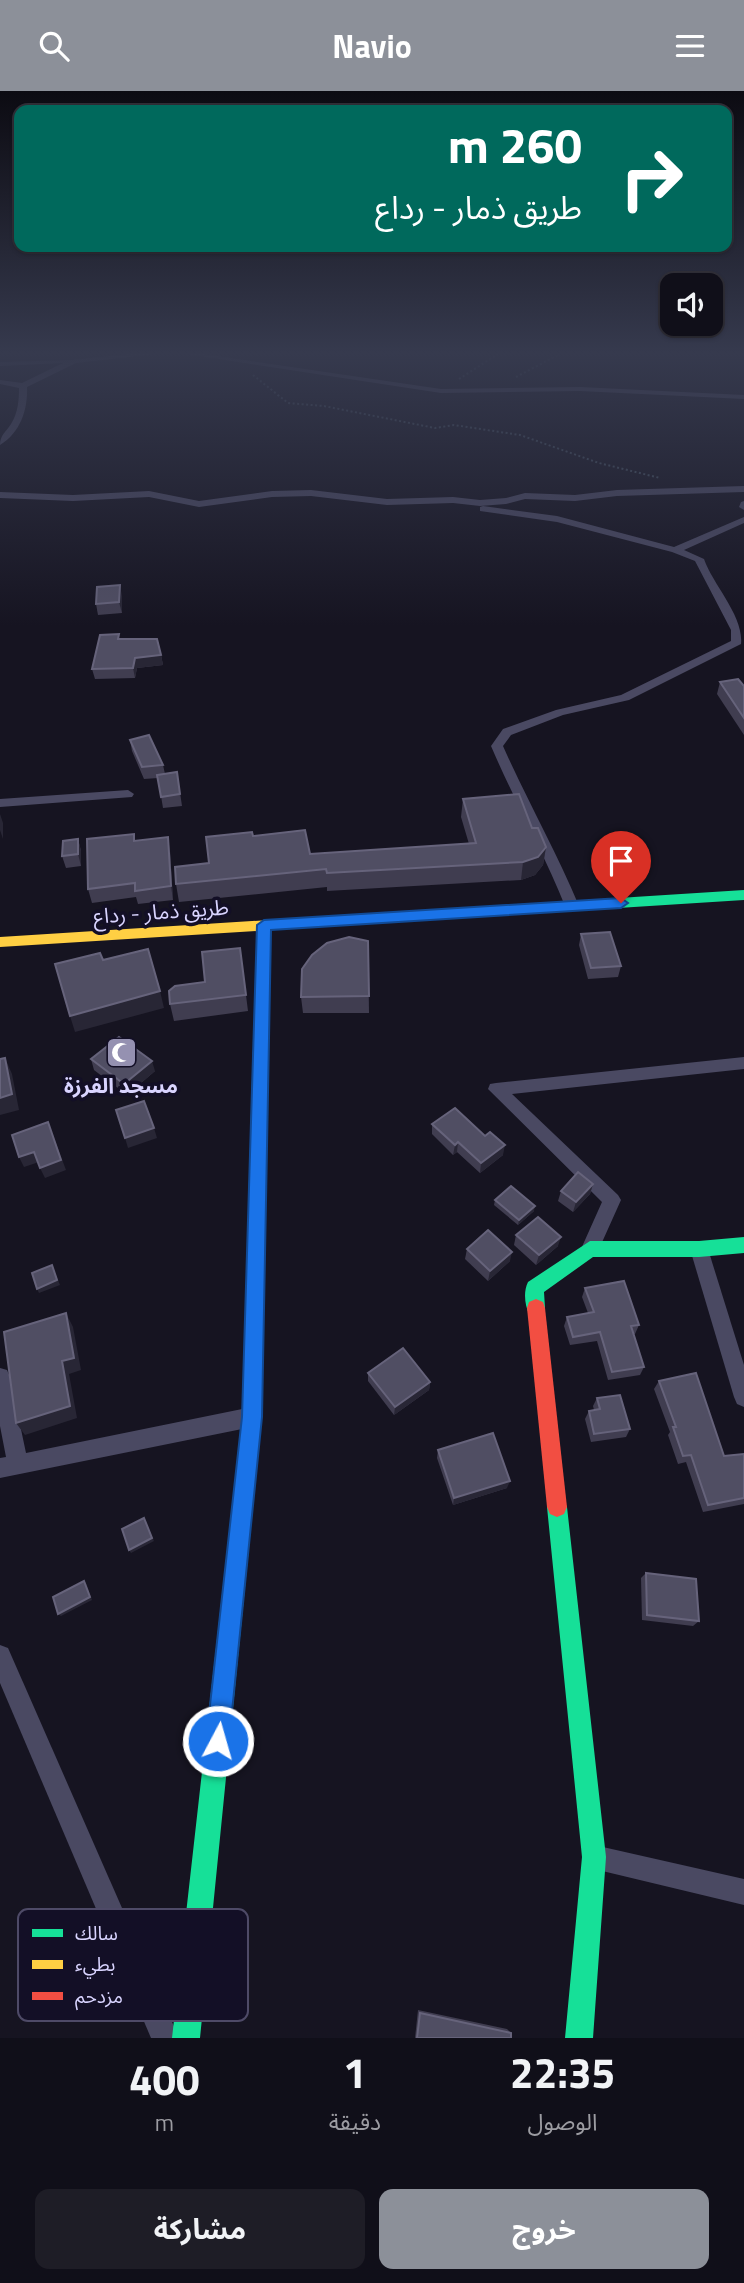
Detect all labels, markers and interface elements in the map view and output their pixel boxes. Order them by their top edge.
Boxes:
text: Navio [332,22,412,70]
icon: search [35,27,73,65]
icon: menu [671,27,709,65]
text: 260 m [448,107,582,182]
icon: right [606,133,697,224]
text: طريق ذمار - رداع [375,183,582,231]
map controls [660,273,723,336]
button: sound [660,273,723,336]
pin [591,831,651,903]
icon: arrive [602,842,640,880]
street label: طريق ذمار - رداع [92,890,230,932]
mosque icon: مسجد الفرزة [104,1036,138,1070]
place label: مسجد الفرزة [64,1069,178,1101]
position arrow [181,1704,255,1778]
legend [18,1909,248,2021]
text: سالك [75,1918,118,1947]
text: بطيء [75,1949,115,1979]
text: مزدحم [75,1981,123,2011]
text: 1 [343,2040,367,2104]
text: 22:35 [510,2040,615,2104]
text: 400 [129,2047,200,2111]
text: دقيقة [329,2104,381,2139]
text: الوصول [528,2104,597,2139]
text: m [155,2105,174,2140]
button: مشاركة [35,2189,365,2269]
button: خروج [379,2189,709,2269]

